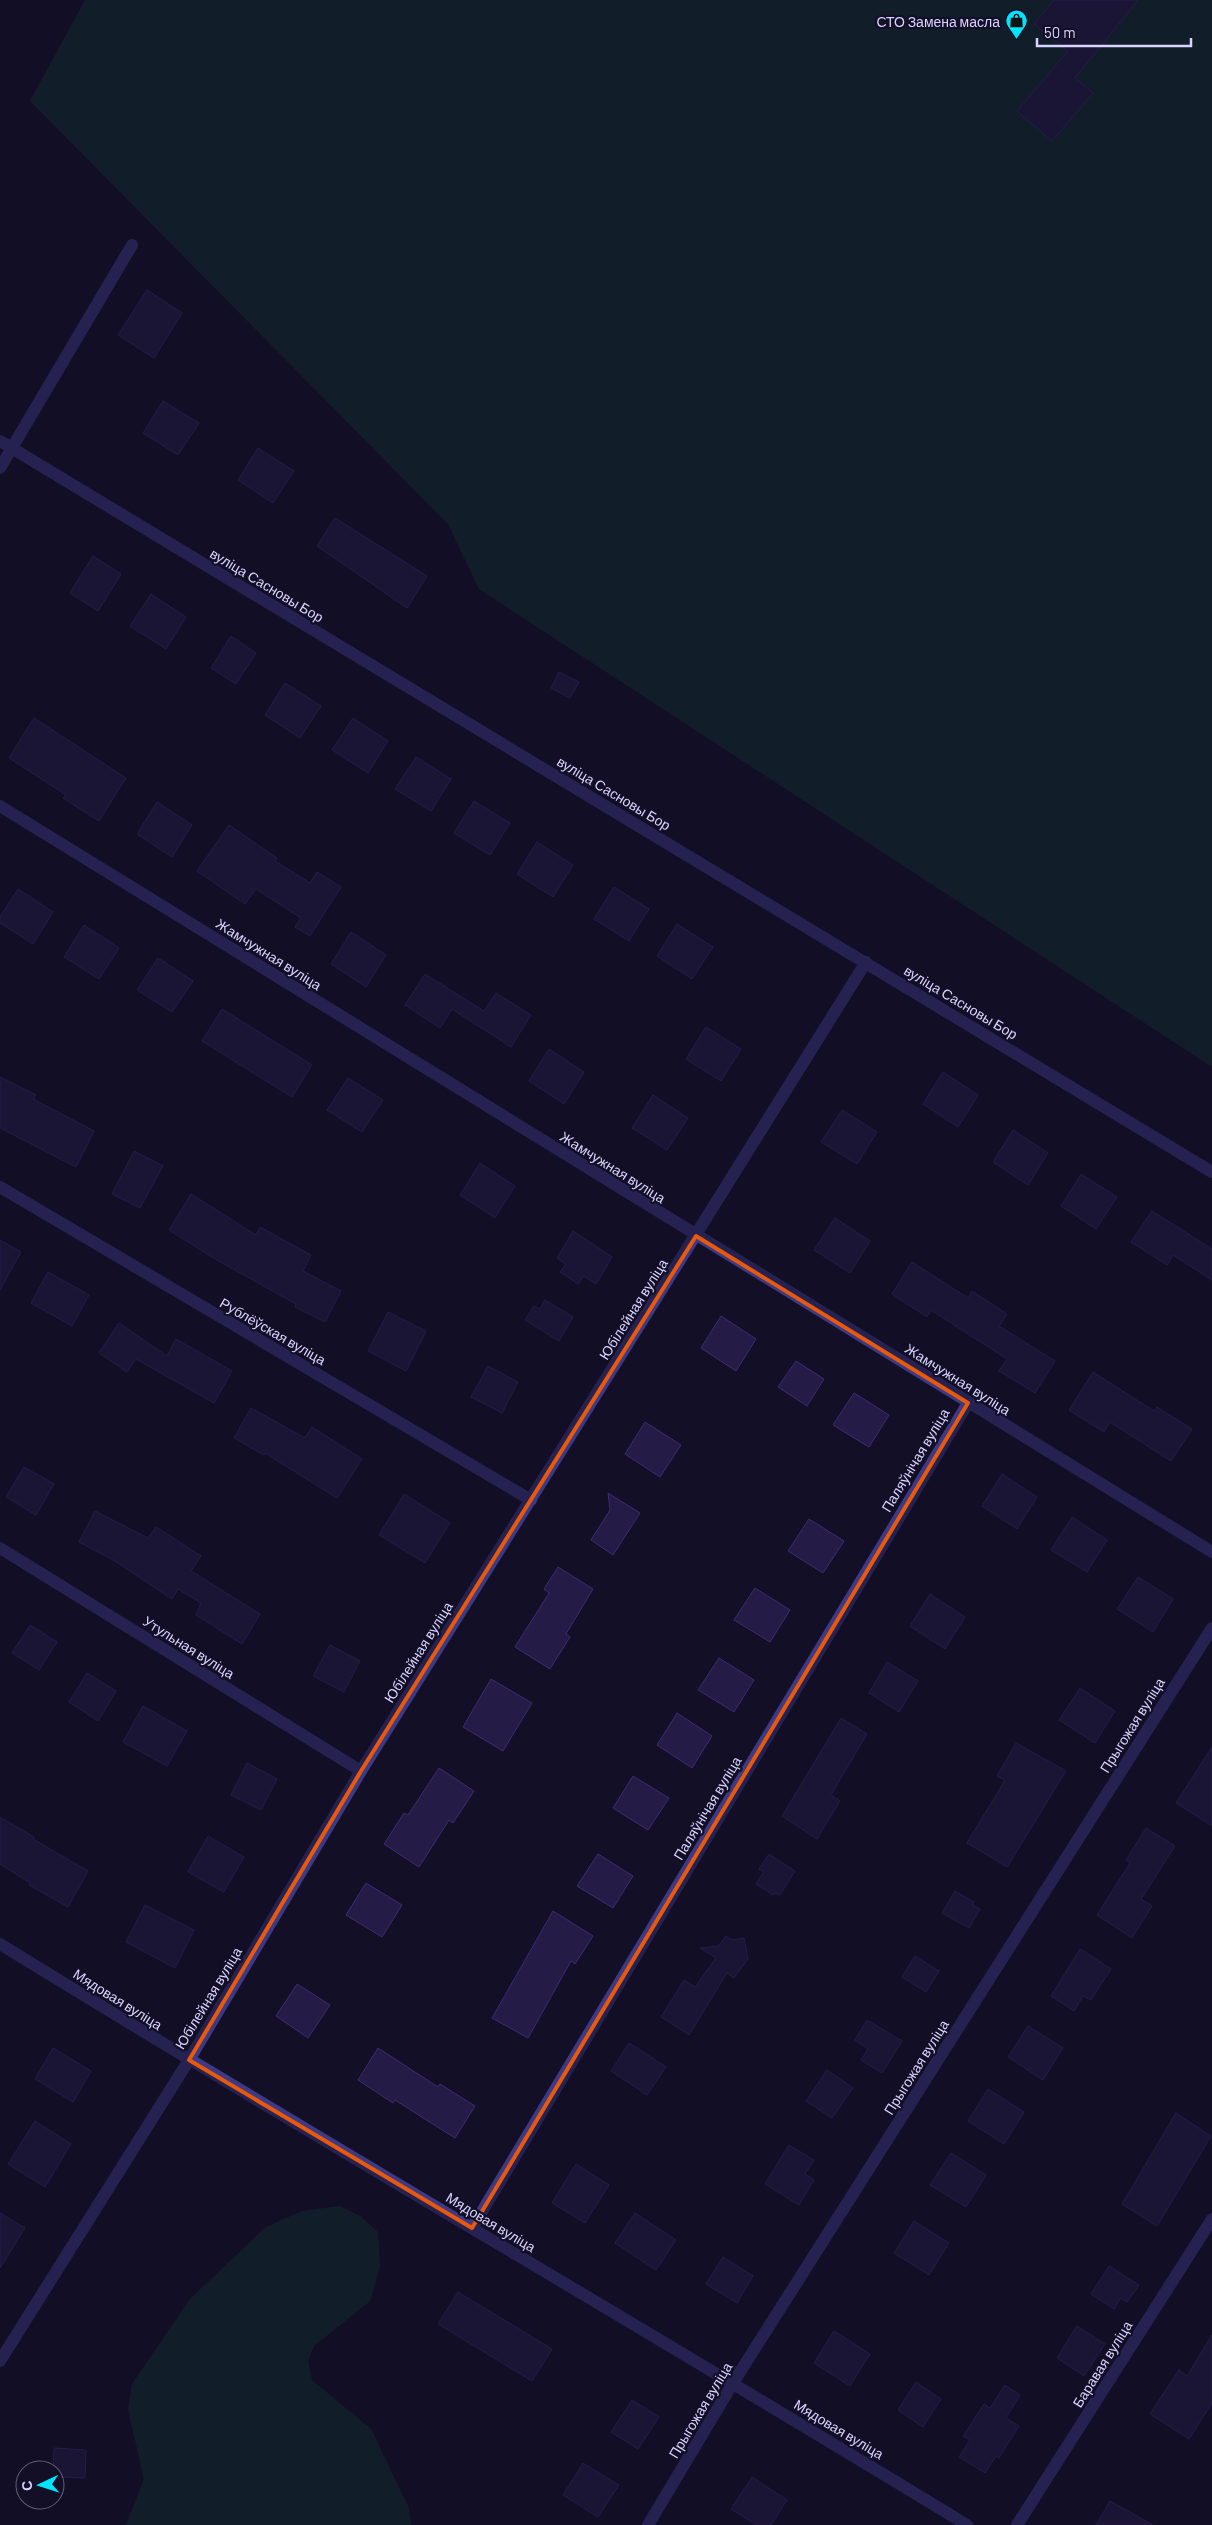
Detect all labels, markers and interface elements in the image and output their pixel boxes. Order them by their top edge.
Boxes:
shop icon: СТО Замена масла [1004,9,1028,40]
place label: СТО Замена масла [876,13,1000,30]
scale bar [1037,15,1191,47]
text: 50 m [1044,23,1076,41]
street label: вуліца Сасновы Бор [207,544,327,626]
street label: вуліца Сасновы Бор [554,752,674,834]
street label: Жамчужная вуліца [213,915,325,993]
street label: вуліца Сасновы Бор [901,961,1021,1043]
street label: Жамчужная вуліца [557,1128,669,1206]
street label: Юбілейная вуліца [595,1255,671,1363]
street label: Рублёўская вуліца [217,1294,329,1368]
street label: Жамчужная вуліца [902,1340,1014,1418]
street label: Паляўнічая вуліца [877,1405,953,1515]
street label: Юбілейная вуліца [380,1598,456,1706]
street label: Утульная вуліца [140,1612,238,1682]
street label: Прыгожая вуліца [1096,1674,1168,1776]
street label: Паляўнічая вуліца [669,1753,745,1863]
street label: Юбілейная вуліца [171,1944,245,2052]
street label: Мядовая вуліца [70,1965,166,2033]
street label: Прыгожая вуліца [880,2016,952,2118]
street label: Мядовая вуліца [443,2189,539,2256]
street label: Баравая вуліца [1069,2317,1136,2410]
street label: Прыгожая вуліца [665,2359,735,2461]
street label: Мядовая вуліца [791,2396,887,2463]
north arrow [15,2460,65,2510]
text: С [18,2480,35,2492]

